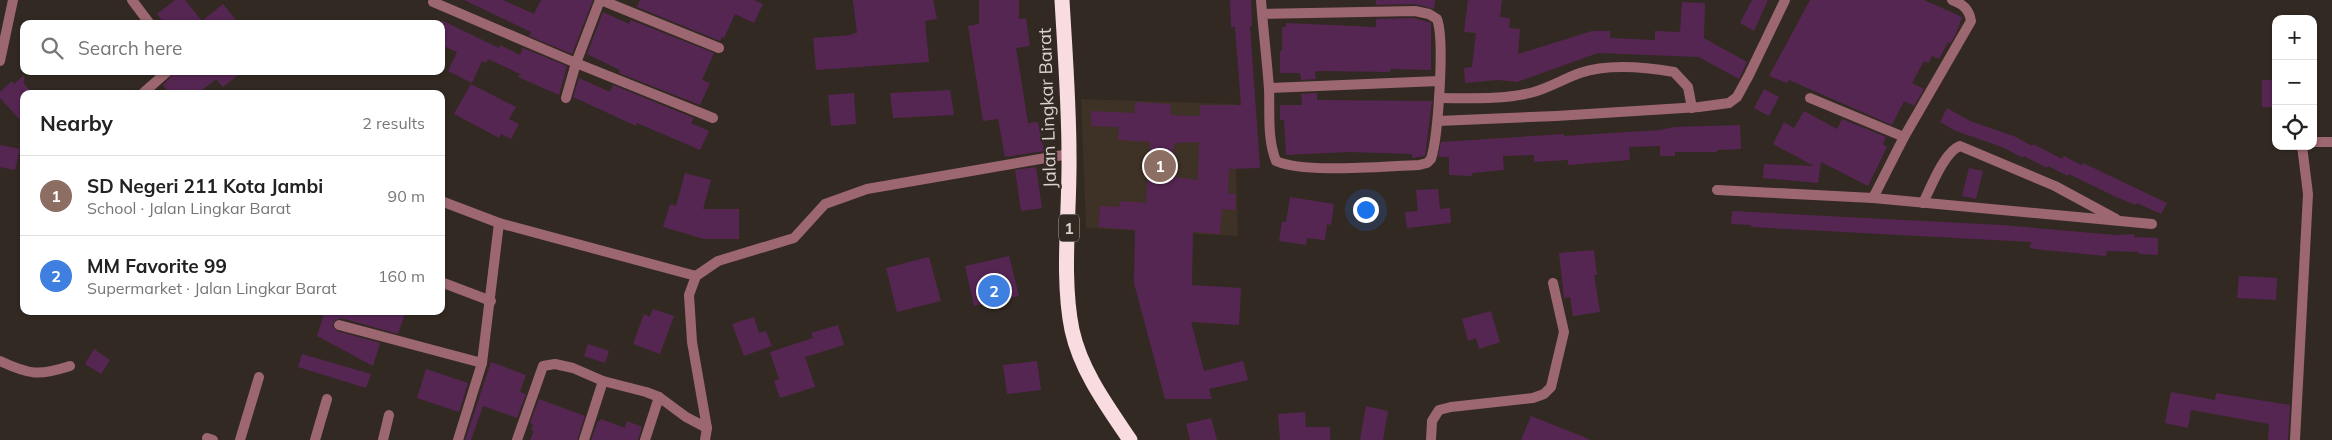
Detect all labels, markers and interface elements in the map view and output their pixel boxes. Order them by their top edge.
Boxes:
map controls [2272,15,2317,150]
button: + [2272,15,2317,60]
search box [20,20,445,75]
street label: Jalan Lingkar Barat [1033,27,1061,189]
icon: search [38,34,66,62]
text: Search here [78,36,182,60]
button: − [2272,60,2317,105]
button: locate [2272,105,2317,150]
text: Nearby [40,110,113,136]
text: 2 results [362,113,425,133]
pin: 1 [1144,147,1176,185]
text: SD Negeri 211 Kota Jambi [87,174,323,198]
text: 1 [51,186,61,206]
text: 90 m [388,186,425,206]
your location [1353,197,1379,223]
text: School · Jalan Lingkar Barat [87,198,291,218]
road number: 1 [1059,214,1079,242]
text: MM Favorite 99 [87,254,227,278]
text: 2 [51,266,61,286]
text: 160 m [378,266,425,286]
pin: 2 [978,272,1010,310]
text: Supermarket · Jalan Lingkar Barat [87,278,337,298]

